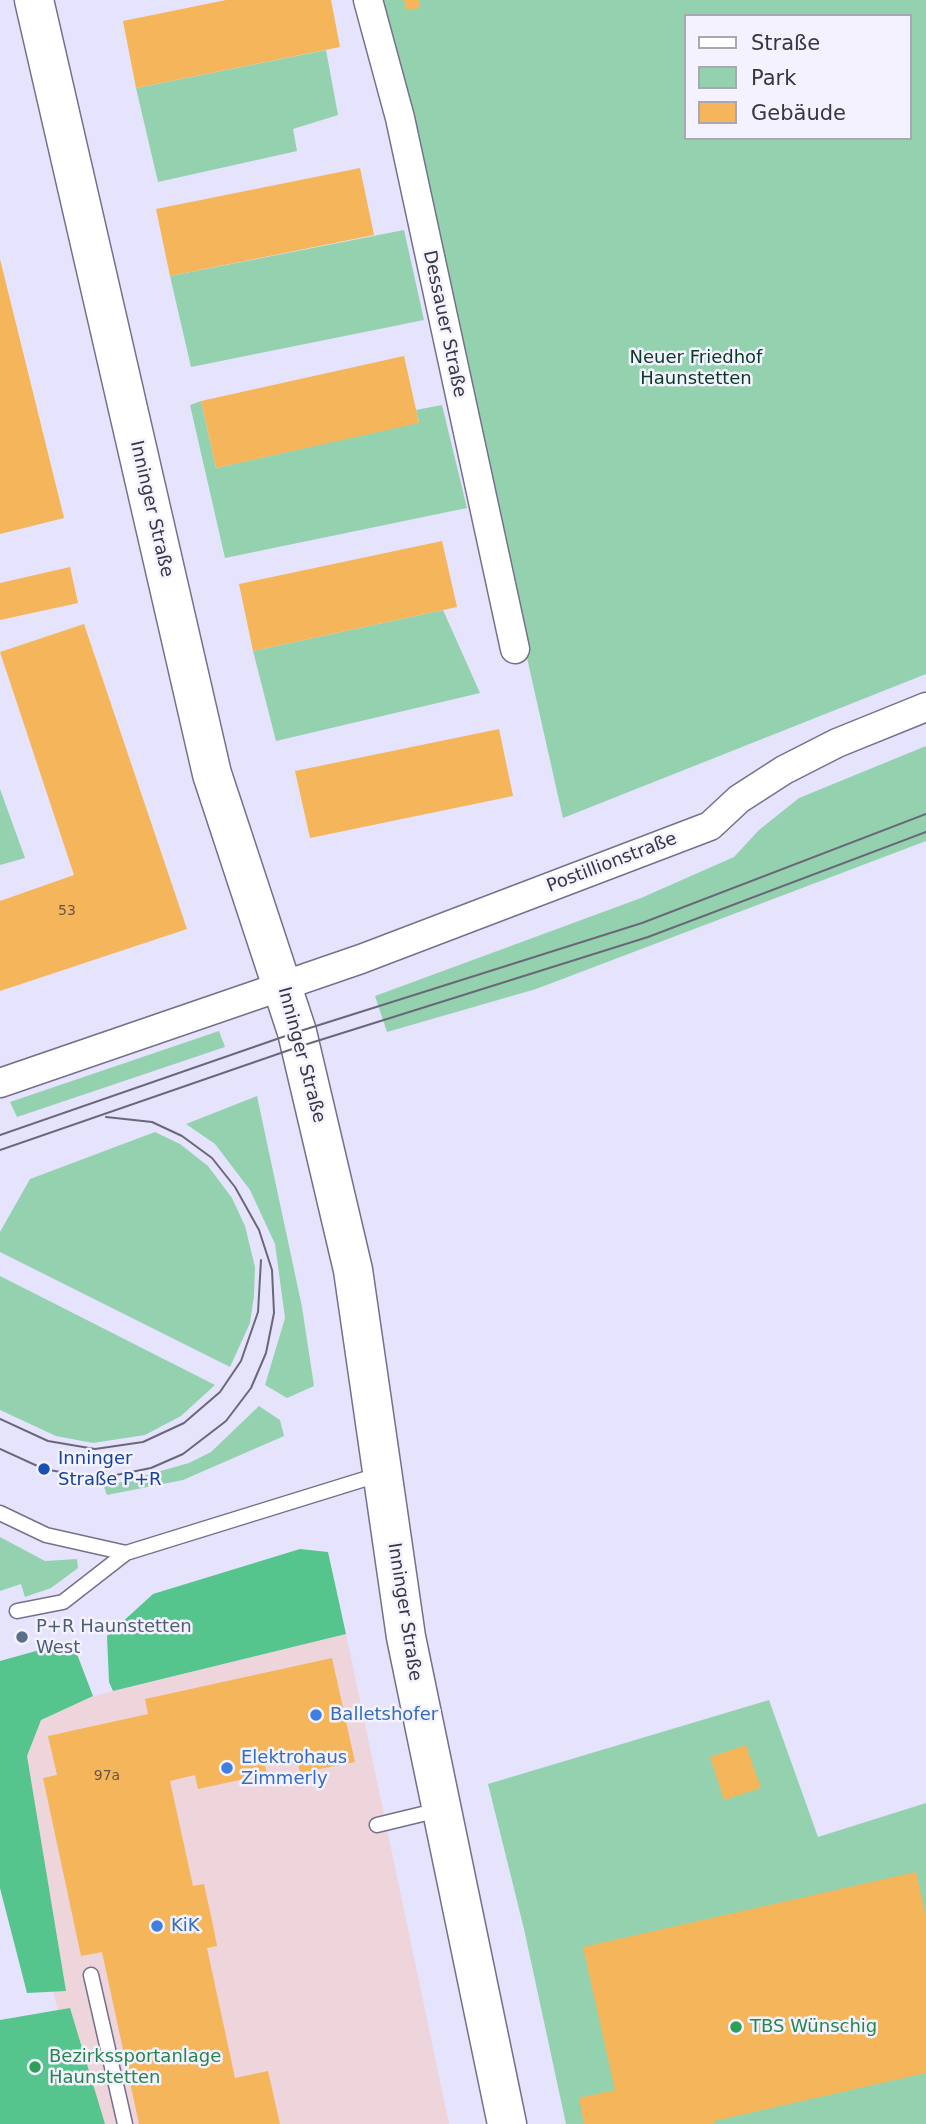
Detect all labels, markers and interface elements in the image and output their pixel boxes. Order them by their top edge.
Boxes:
legend [684,14,912,140]
text: Straße [751,31,820,55]
text: Park [751,66,796,90]
text: Gebäude [751,101,846,125]
street label: Dessauer Straße [418,249,470,399]
park label: Neuer Friedhof Haunstetten [630,347,762,390]
street label: Inninger Straße [125,439,177,579]
street label: Postillionstraße [544,828,680,898]
house number: 53 [58,903,76,919]
street label: Inninger Straße [273,985,329,1125]
place label: Inninger Straße P+R [58,1448,161,1490]
marker: Inninger Straße P+R [36,1461,52,1477]
street label: Inninger Straße [382,1541,426,1683]
place label: P+R Haunstetten West [36,1616,192,1658]
marker: P+R Haunstetten West [14,1629,30,1645]
place label: Balletshofer [330,1704,438,1726]
marker: Balletshofer [308,1707,324,1723]
place label: Elektrohaus Zimmerly [241,1747,347,1790]
marker: Elektrohaus Zimmerly [219,1760,235,1776]
house number: 97a [94,1768,120,1784]
place label: KiK [171,1915,200,1937]
marker: KiK [149,1918,165,1934]
place label: TBS Wünschig [750,2016,877,2038]
marker: TBS Wünschig [728,2019,744,2035]
place label: Bezirkssportanlage Haunstetten [49,2046,221,2088]
marker: Bezirkssportanlage Haunstetten [27,2059,43,2075]

